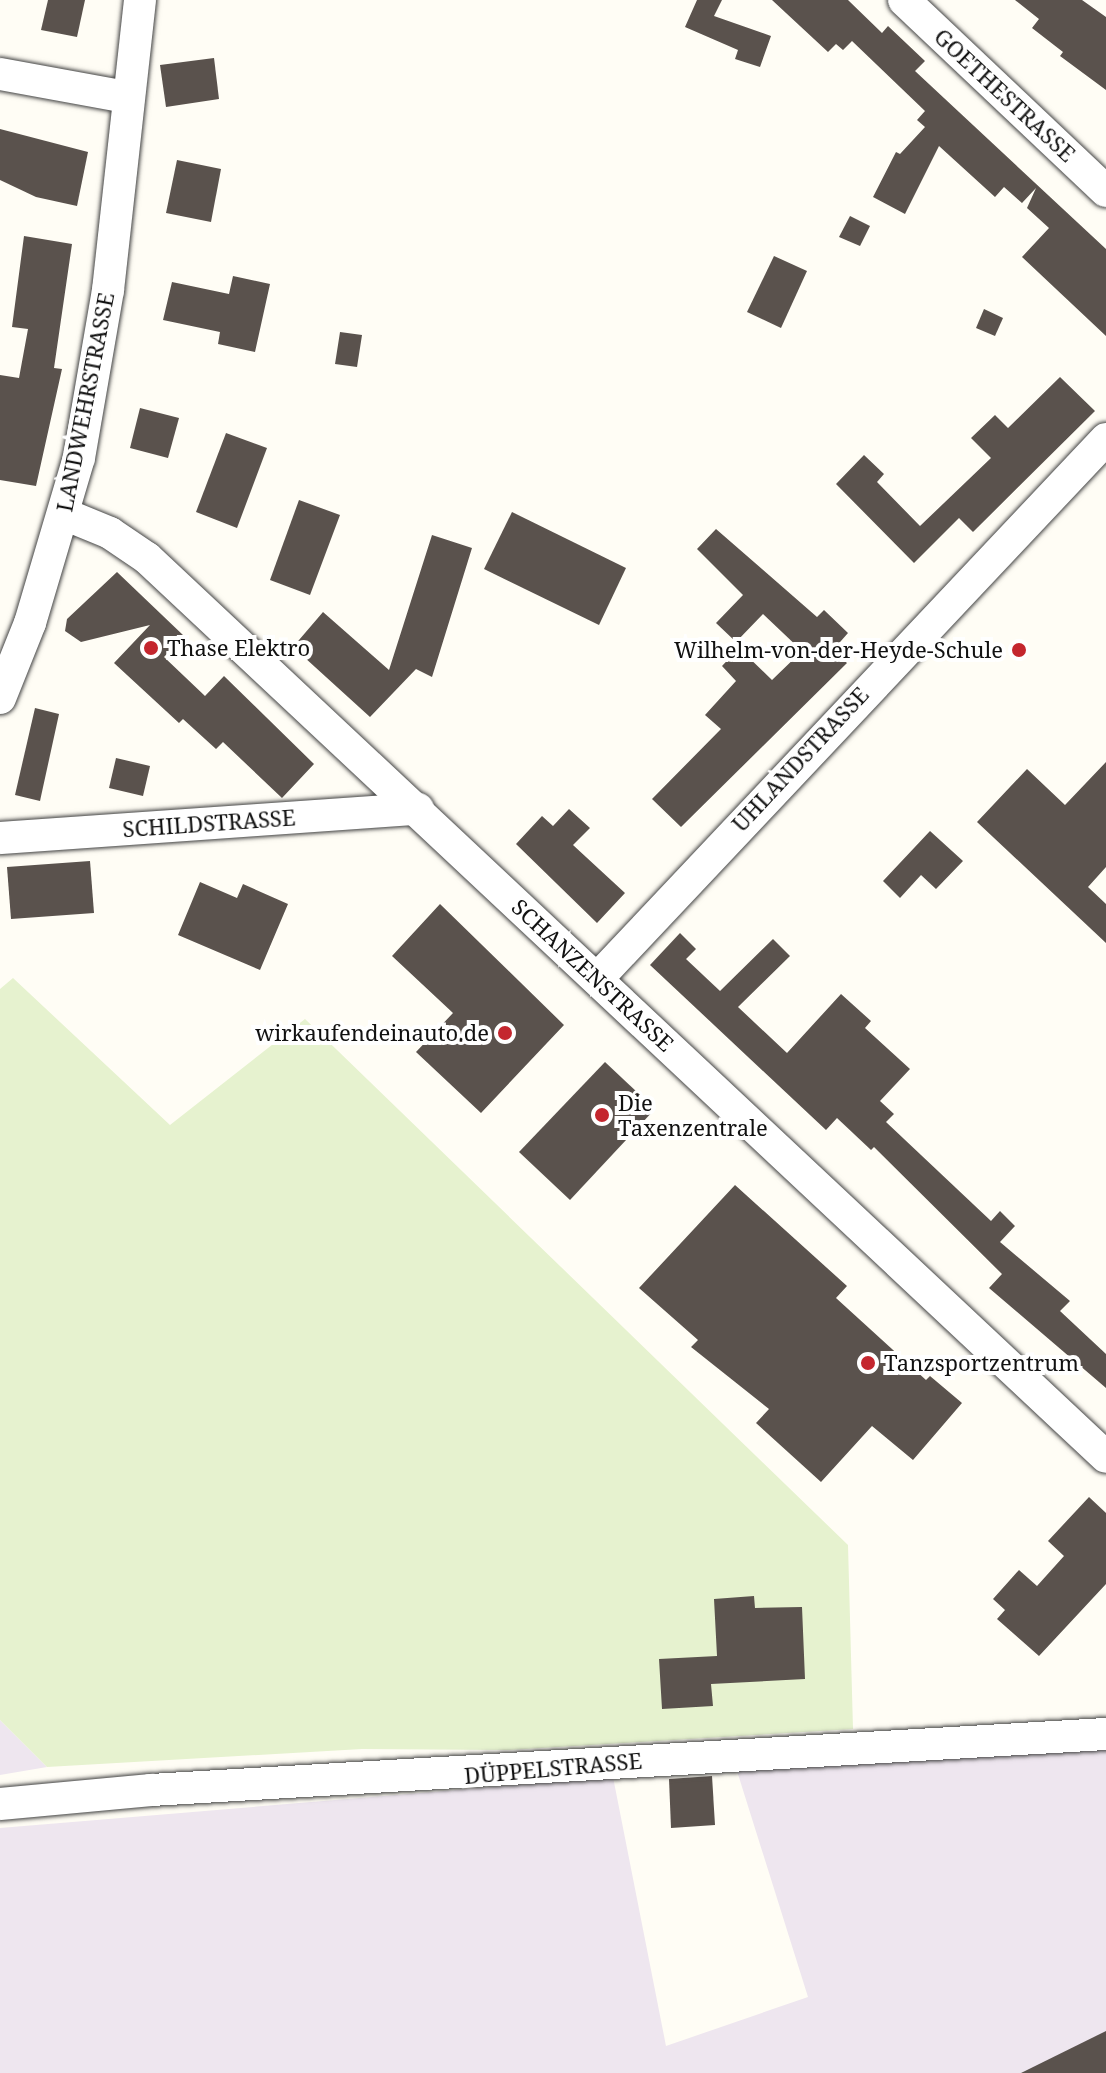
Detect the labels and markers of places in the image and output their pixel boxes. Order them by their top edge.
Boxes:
place label: Thase Elektro [167,635,310,661]
place label: Wilhelm-von-der-Heyde-Schule [674,637,1003,663]
marker: Thase Elektro [142,639,160,657]
marker: Wilhelm-von-der-Heyde-Schule [1010,641,1028,659]
place label: wirkaufendeinauto.de [255,1020,489,1046]
marker: wirkaufendeinauto.de [496,1024,514,1042]
place label: Die Taxenzentrale [618,1089,768,1140]
marker: Die Taxenzentrale [593,1106,611,1124]
place label: Tanzsportzentrum [884,1350,1079,1376]
marker: Tanzsportzentrum [859,1354,877,1372]

